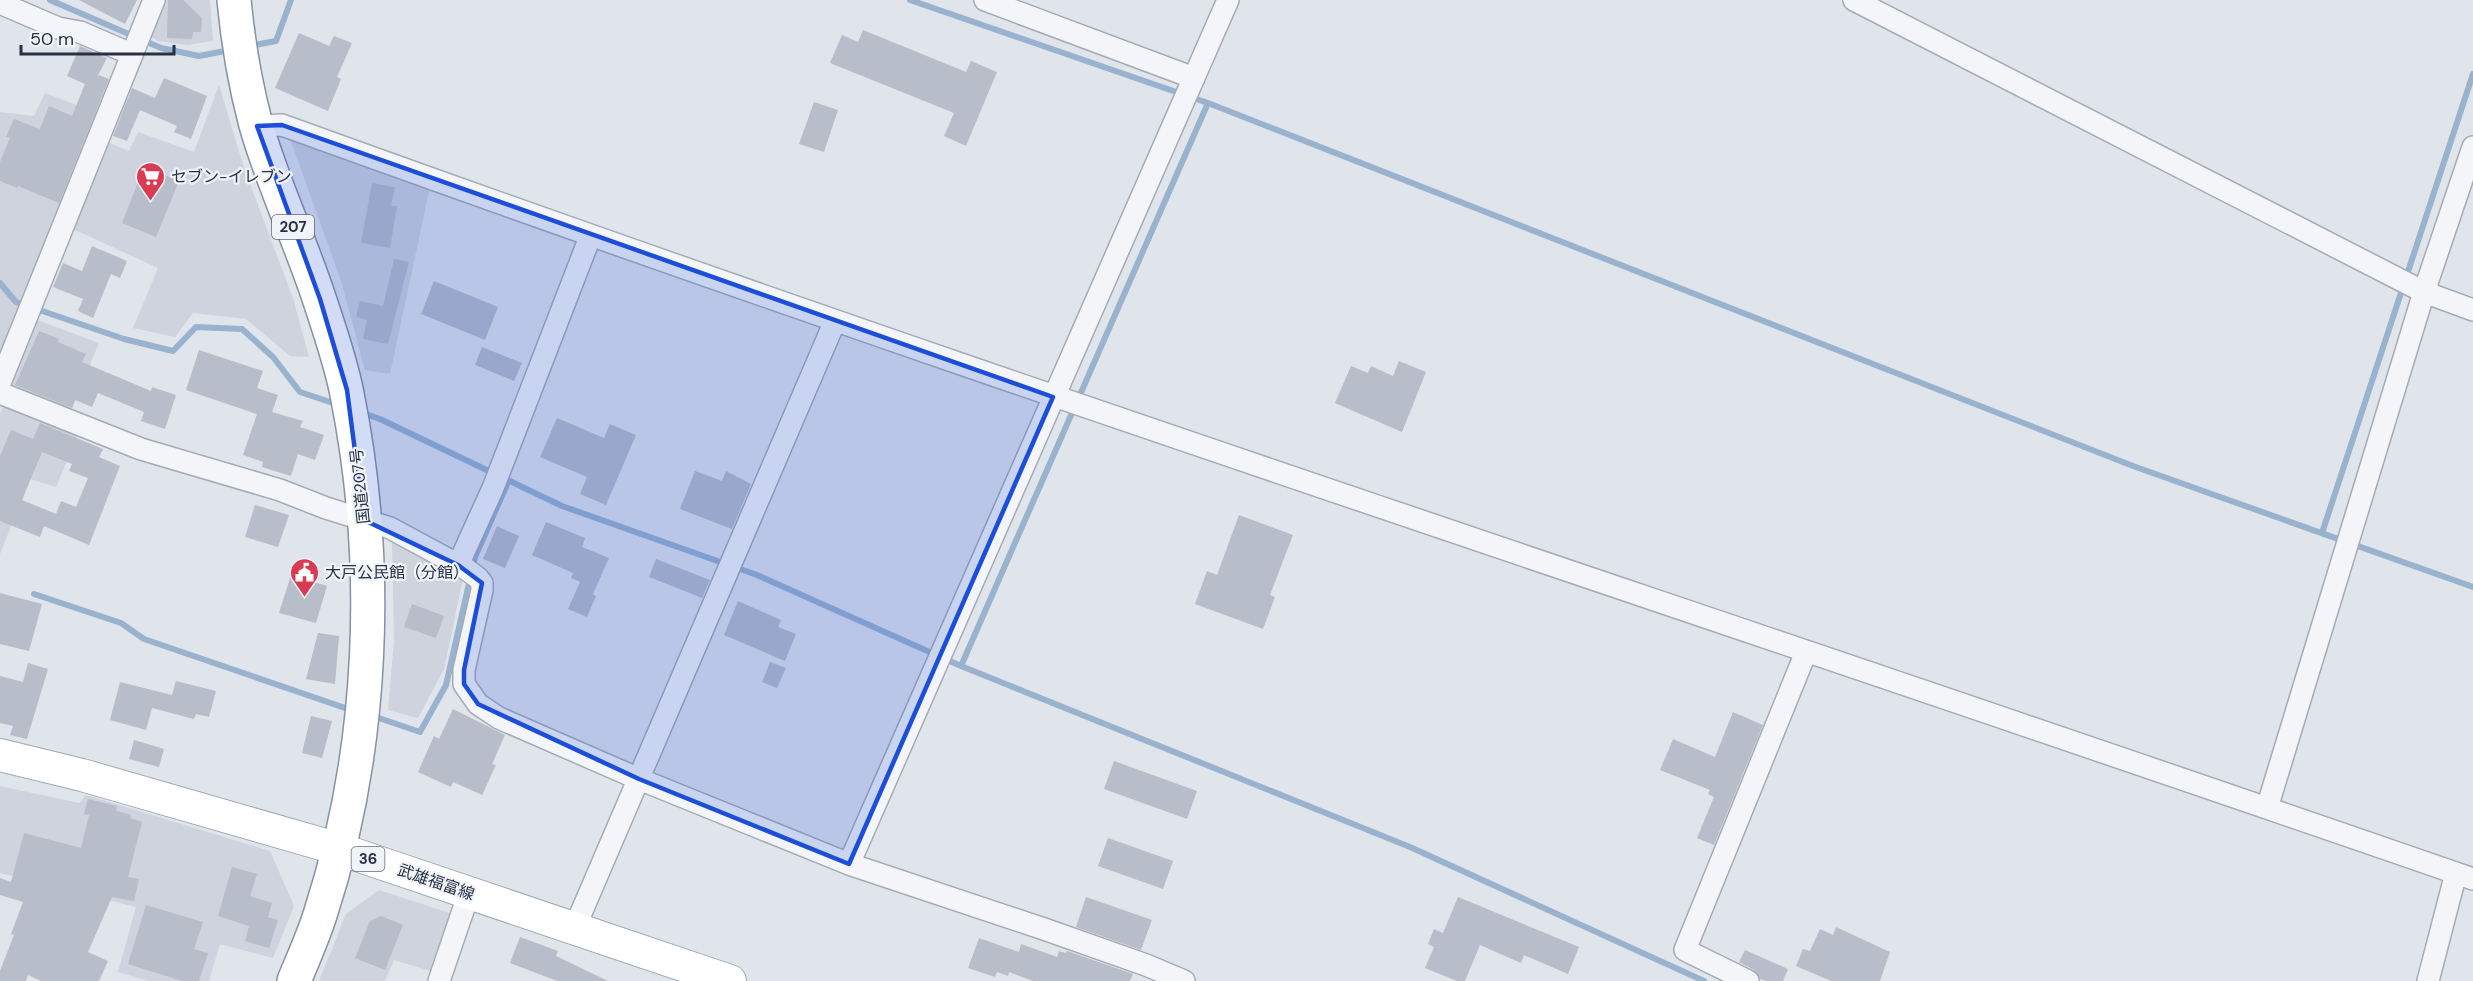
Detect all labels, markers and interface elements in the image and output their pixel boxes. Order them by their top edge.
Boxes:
scale bar [21,18,174,56]
text: 50 m [30,27,74,51]
supermarket icon: セブン-イレブン [134,160,166,202]
place label: セブン-イレブン [171,166,292,187]
road number: 207 [272,215,314,239]
street label: 国道207号 [346,447,374,525]
public building icon: 大戸公民館（分館） [288,556,320,598]
place label: 大戸公民館（分館） [325,562,469,583]
road number: 36 [352,847,385,871]
street label: 武雄福富線 [395,859,477,905]

